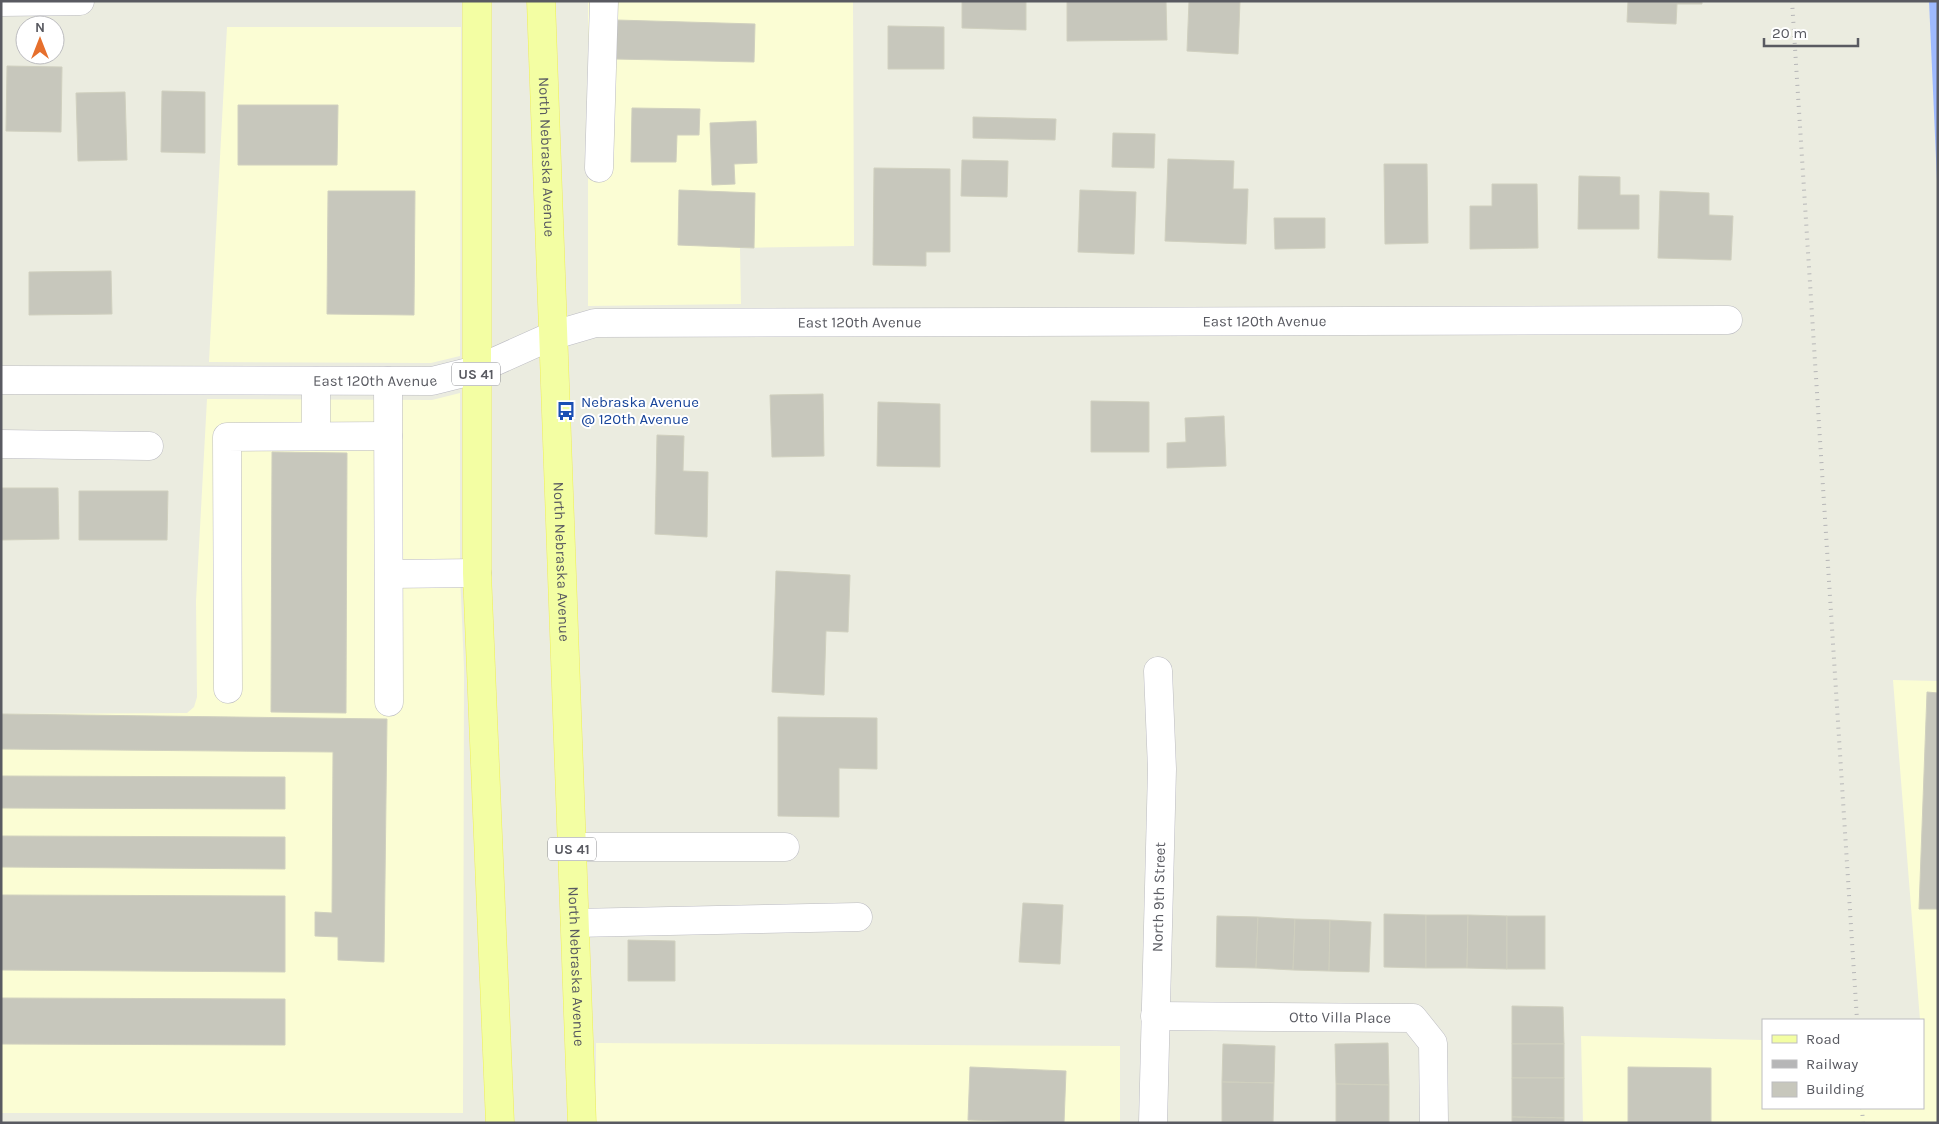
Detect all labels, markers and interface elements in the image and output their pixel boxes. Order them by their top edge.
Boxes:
north arrow [15,15,65,65]
scale bar [1764,15,1858,47]
text: N [35,19,45,36]
text: 20 m [1772,24,1807,42]
street label: North Nebraska Avenue [535,76,559,237]
street label: East 120th Avenue [1202,312,1326,330]
street label: East 120th Avenue [797,313,921,331]
road number: US 41 [452,362,500,386]
street label: East 120th Avenue [313,371,439,390]
place label: Nebraska Avenue @ 120th Avenue [581,393,699,428]
bus stop icon: Nebraska Avenue @ 120th Avenue [555,400,577,422]
street label: North Nebraska Avenue [550,481,573,642]
road number: US 41 [548,838,596,861]
street label: North 9th Street [1148,841,1169,952]
street label: North Nebraska Avenue [564,886,588,1047]
street label: Otto Villa Place [1289,1008,1391,1027]
legend [1762,1019,1924,1109]
text: Road [1806,1030,1841,1048]
text: Railway [1806,1055,1858,1073]
text: Building [1806,1080,1864,1098]

